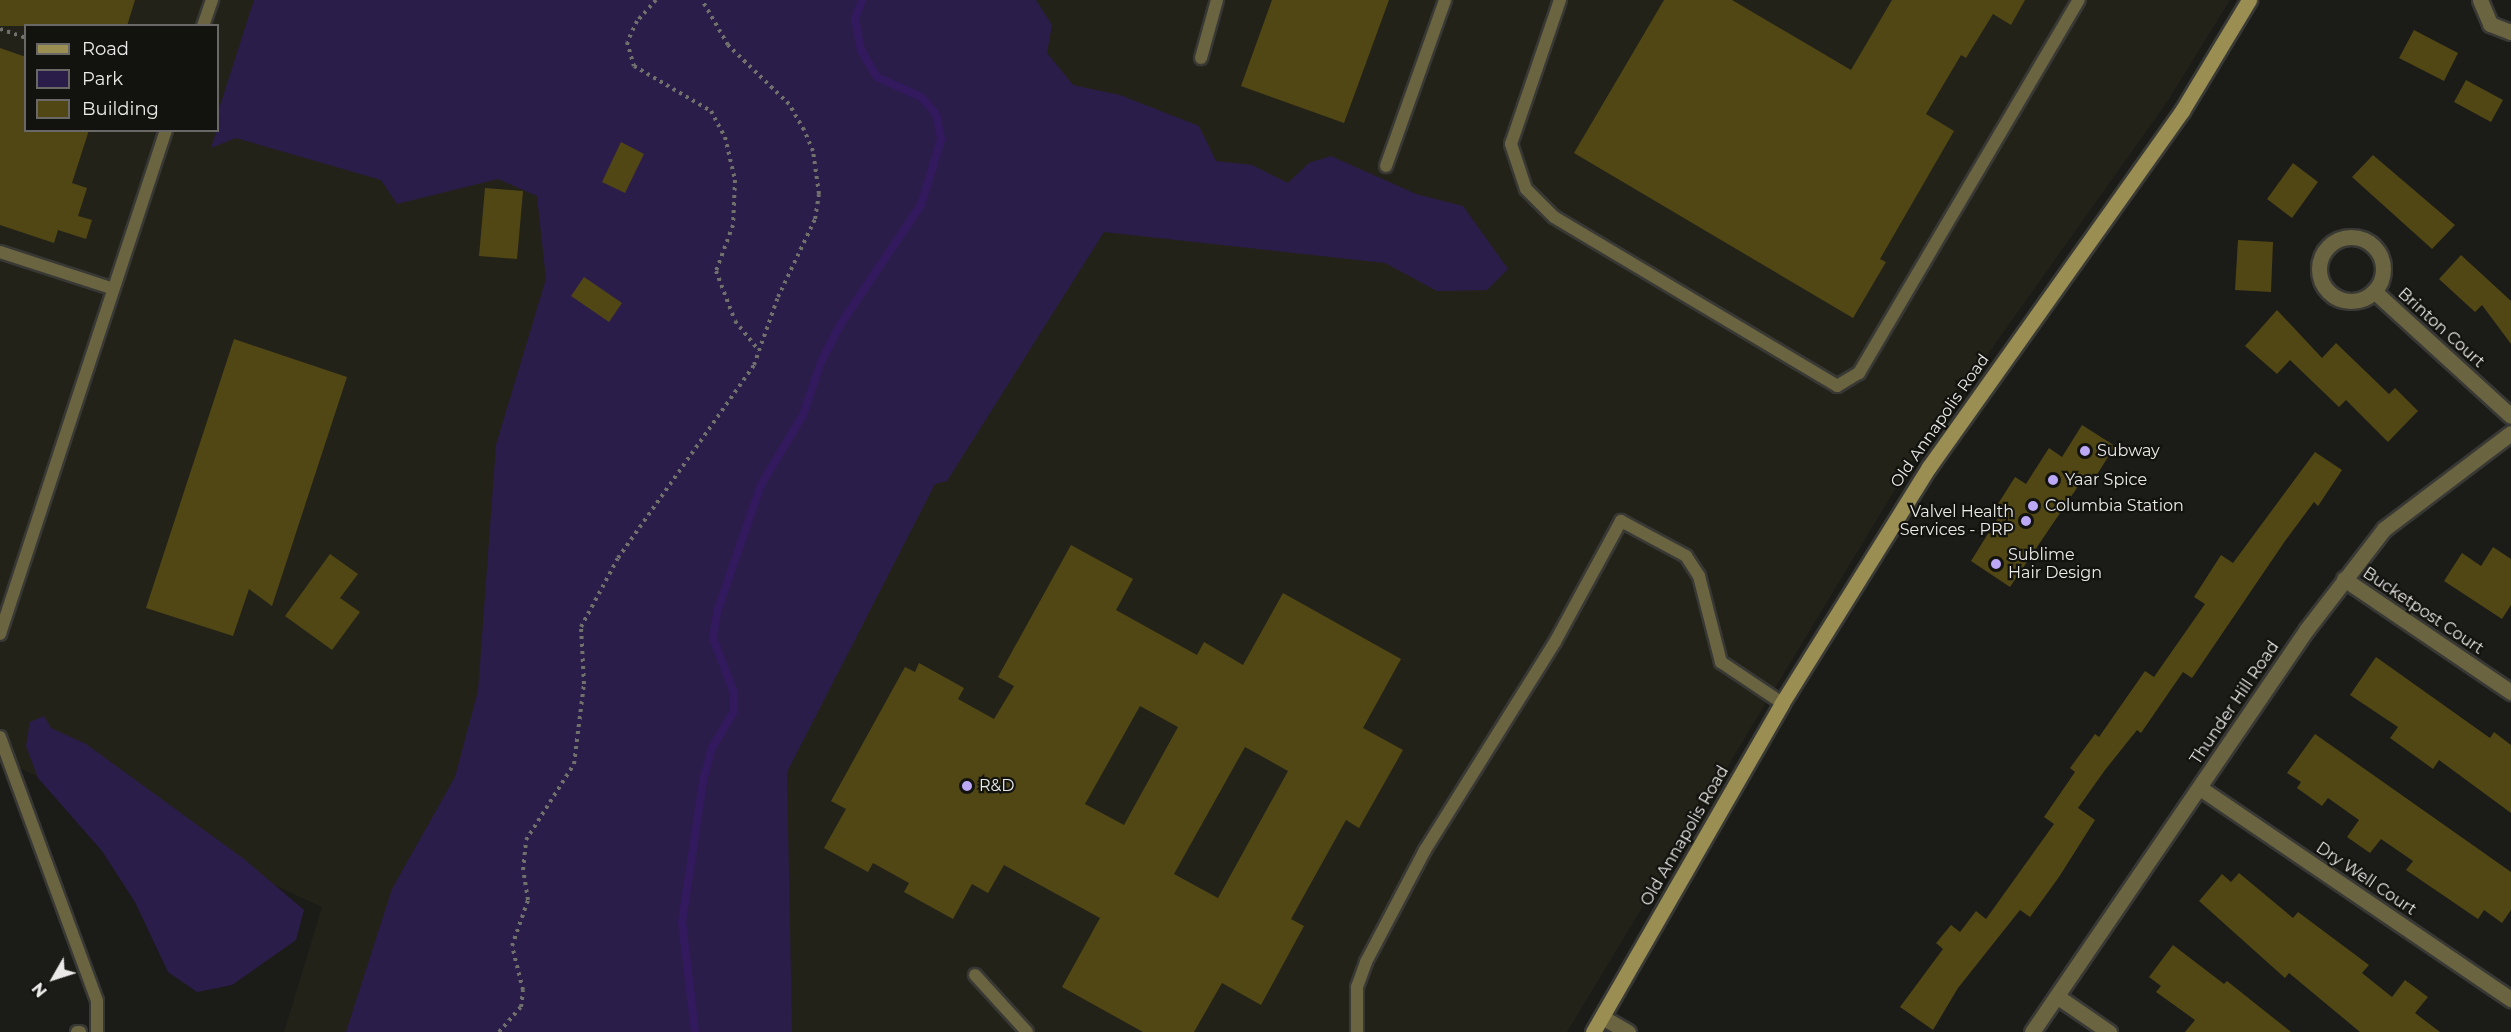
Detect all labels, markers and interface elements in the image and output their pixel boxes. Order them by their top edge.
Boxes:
legend [24,24,219,132]
text: Road [82,38,129,60]
text: Park [82,68,123,90]
text: Building [82,98,159,120]
street label: Brinton Court [2394,284,2488,372]
street label: Old Annapolis Road [1887,351,1993,491]
place label: Subway [2097,441,2160,461]
marker: Subway [2078,444,2092,458]
place label: Yaar Spice [2065,470,2147,490]
marker: Yaar Spice [2046,473,2060,487]
place label: Columbia Station [2045,496,2184,516]
marker: Columbia Station [2026,499,2040,513]
place label: Valvel Health Services - PRP [1900,502,2014,540]
marker: Valvel Health Services - PRP [2019,514,2033,528]
place label: Sublime Hair Design [2008,545,2102,583]
marker: Sublime Hair Design [1989,557,2003,571]
street label: Bucketpost Court [2359,564,2487,658]
street label: Thunder Hill Road [2187,638,2283,768]
street label: Old Annapolis Road [1637,763,1733,909]
place label: R&D [979,776,1014,796]
marker: R&D [960,779,974,793]
street label: Dry Well Court [2312,838,2420,920]
north arrow [24,948,84,1008]
text: N [28,979,51,1001]

